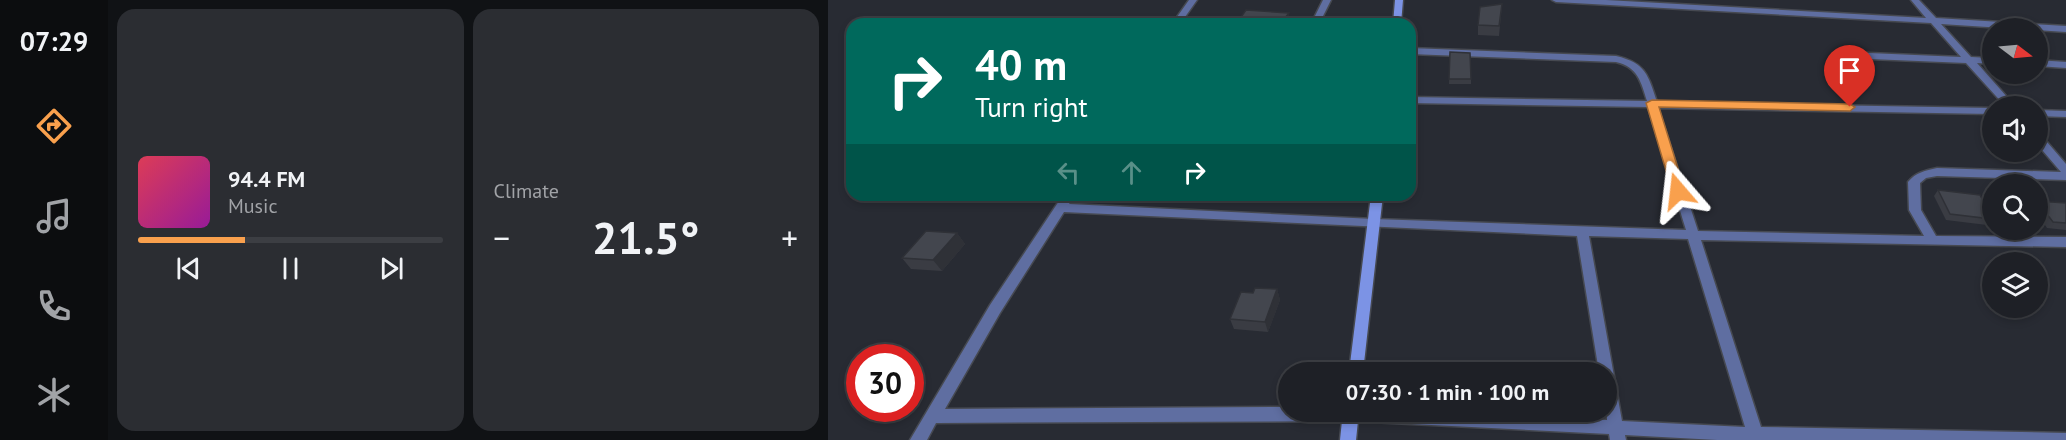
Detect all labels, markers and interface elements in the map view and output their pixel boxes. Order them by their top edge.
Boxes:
north arrow [1982,18,2048,84]
map controls [1982,18,2048,318]
text: 07:29 [20,24,88,58]
text: 40 m [975,37,1067,92]
icon: right [876,42,954,120]
pin [1824,45,1875,107]
icon: arrive [1833,54,1866,87]
text: Turn right [975,90,1088,124]
button: sound [1982,96,2048,162]
icon: directions [33,105,75,147]
icon: left [1052,156,1085,189]
icon: ahead [1115,156,1148,189]
icon: right [1178,156,1211,189]
position arrow [1646,159,1710,223]
text: 94.4 FM [228,165,305,193]
button: search [1982,174,2048,240]
text: Climate [494,178,559,204]
text: Music [228,193,277,219]
icon: music [33,195,75,237]
text: 21.5° [592,208,699,266]
text: − [494,216,510,259]
text: + [781,216,798,259]
icon: previous [172,252,205,285]
icon: pause [274,252,307,285]
icon: next [375,252,408,285]
button: layers [1982,252,2048,318]
icon: phone [33,285,75,327]
speed limit sign: 30 [846,344,924,422]
icon: climate [33,374,75,416]
text: 07:30 · 1 min · 100 m [1346,378,1549,406]

